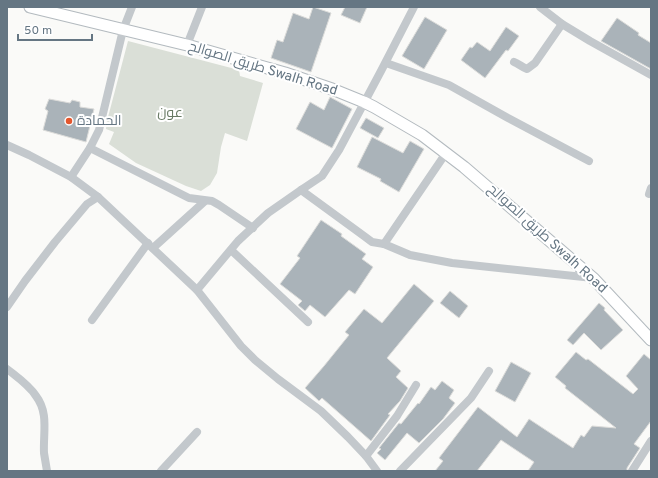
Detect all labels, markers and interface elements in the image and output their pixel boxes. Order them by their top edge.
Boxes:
scale bar [18,16,92,42]
text: 50 m [24,23,52,39]
street label: طريق الصوالح Swalh Road [186,38,340,100]
park label: عون [157,105,183,122]
place label: الحمادة [77,113,122,130]
marker: الحمادة [64,116,74,126]
street label: طريق الصوالح Swalh Road [484,181,610,297]

